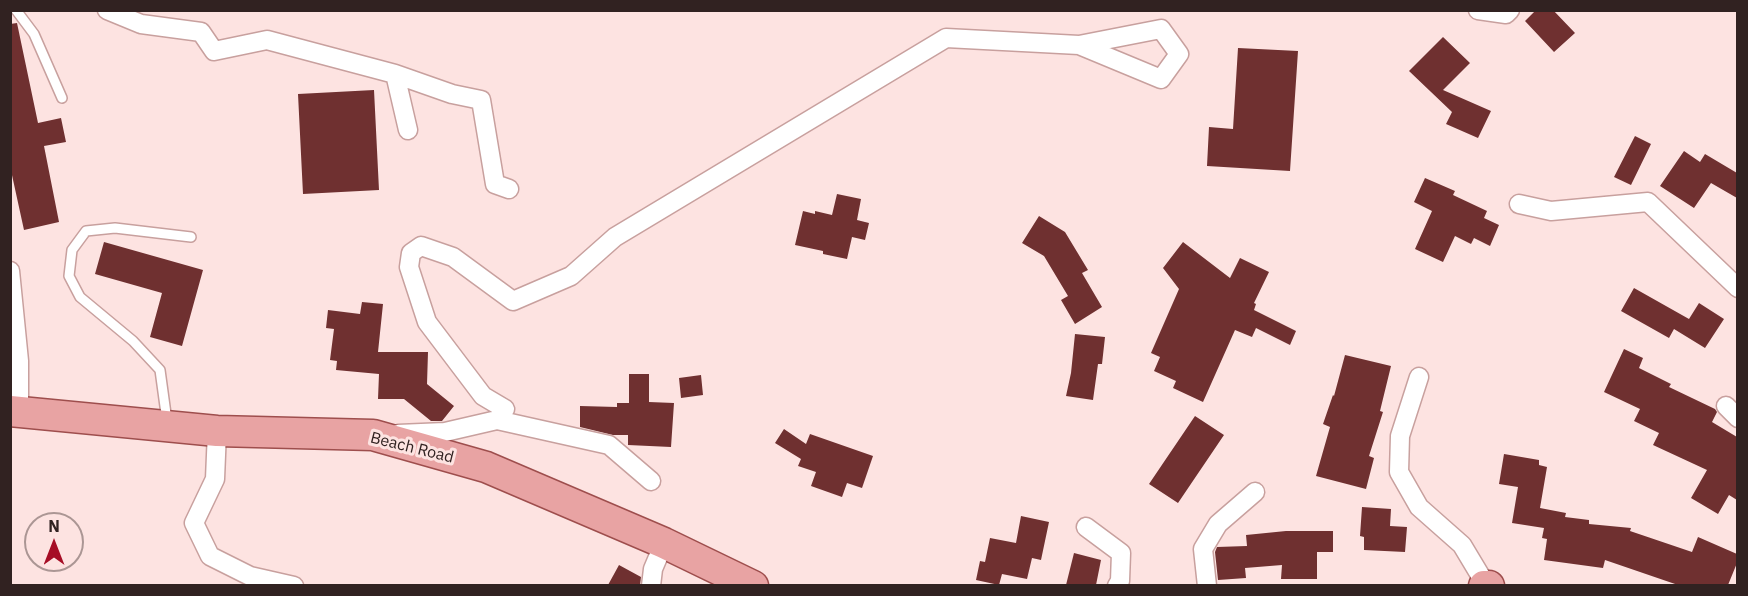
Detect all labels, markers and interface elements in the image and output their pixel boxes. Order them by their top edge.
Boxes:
street label: Beach Road [368,428,456,468]
north arrow [24,512,84,572]
text: N [48,516,60,536]

